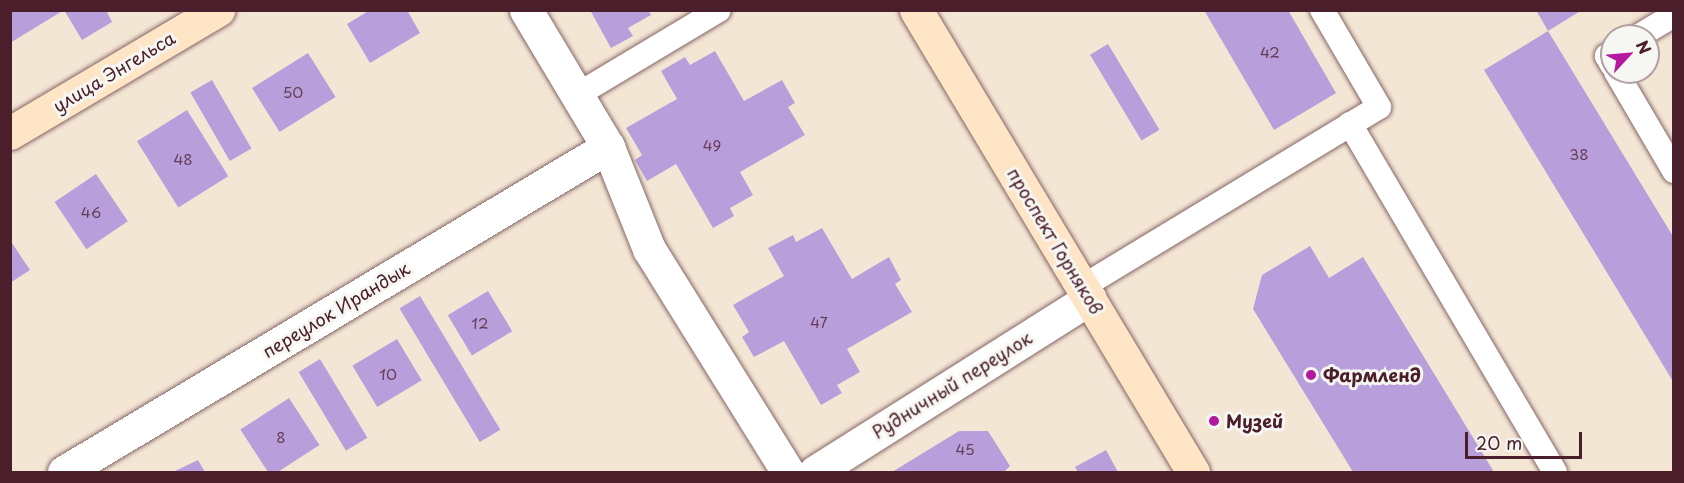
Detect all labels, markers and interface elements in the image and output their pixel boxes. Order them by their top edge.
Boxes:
north arrow [1600,24,1660,84]
street label: улица Энгельса [49,27,179,117]
text: N [1631,36,1658,58]
house number: 42 [1260,43,1280,61]
house number: 50 [283,83,303,101]
house number: 49 [703,136,721,154]
house number: 38 [1569,145,1589,163]
house number: 48 [173,150,193,168]
street label: проспект Горняков [1003,164,1107,318]
house number: 46 [81,203,101,221]
street label: переулок Ирандык [258,257,414,363]
house number: 47 [810,313,828,331]
house number: 12 [471,314,489,332]
street label: Рудничный переулок [868,327,1036,443]
place label: Фармленд [1323,364,1421,386]
house number: 10 [379,365,397,383]
marker: Фармленд [1304,368,1318,382]
place label: Музей [1226,410,1283,432]
marker: Музей [1207,414,1221,428]
scale bar [1468,420,1585,458]
house number: 8 [276,428,286,446]
text: 20 m [1476,429,1522,456]
house number: 45 [955,440,975,458]

